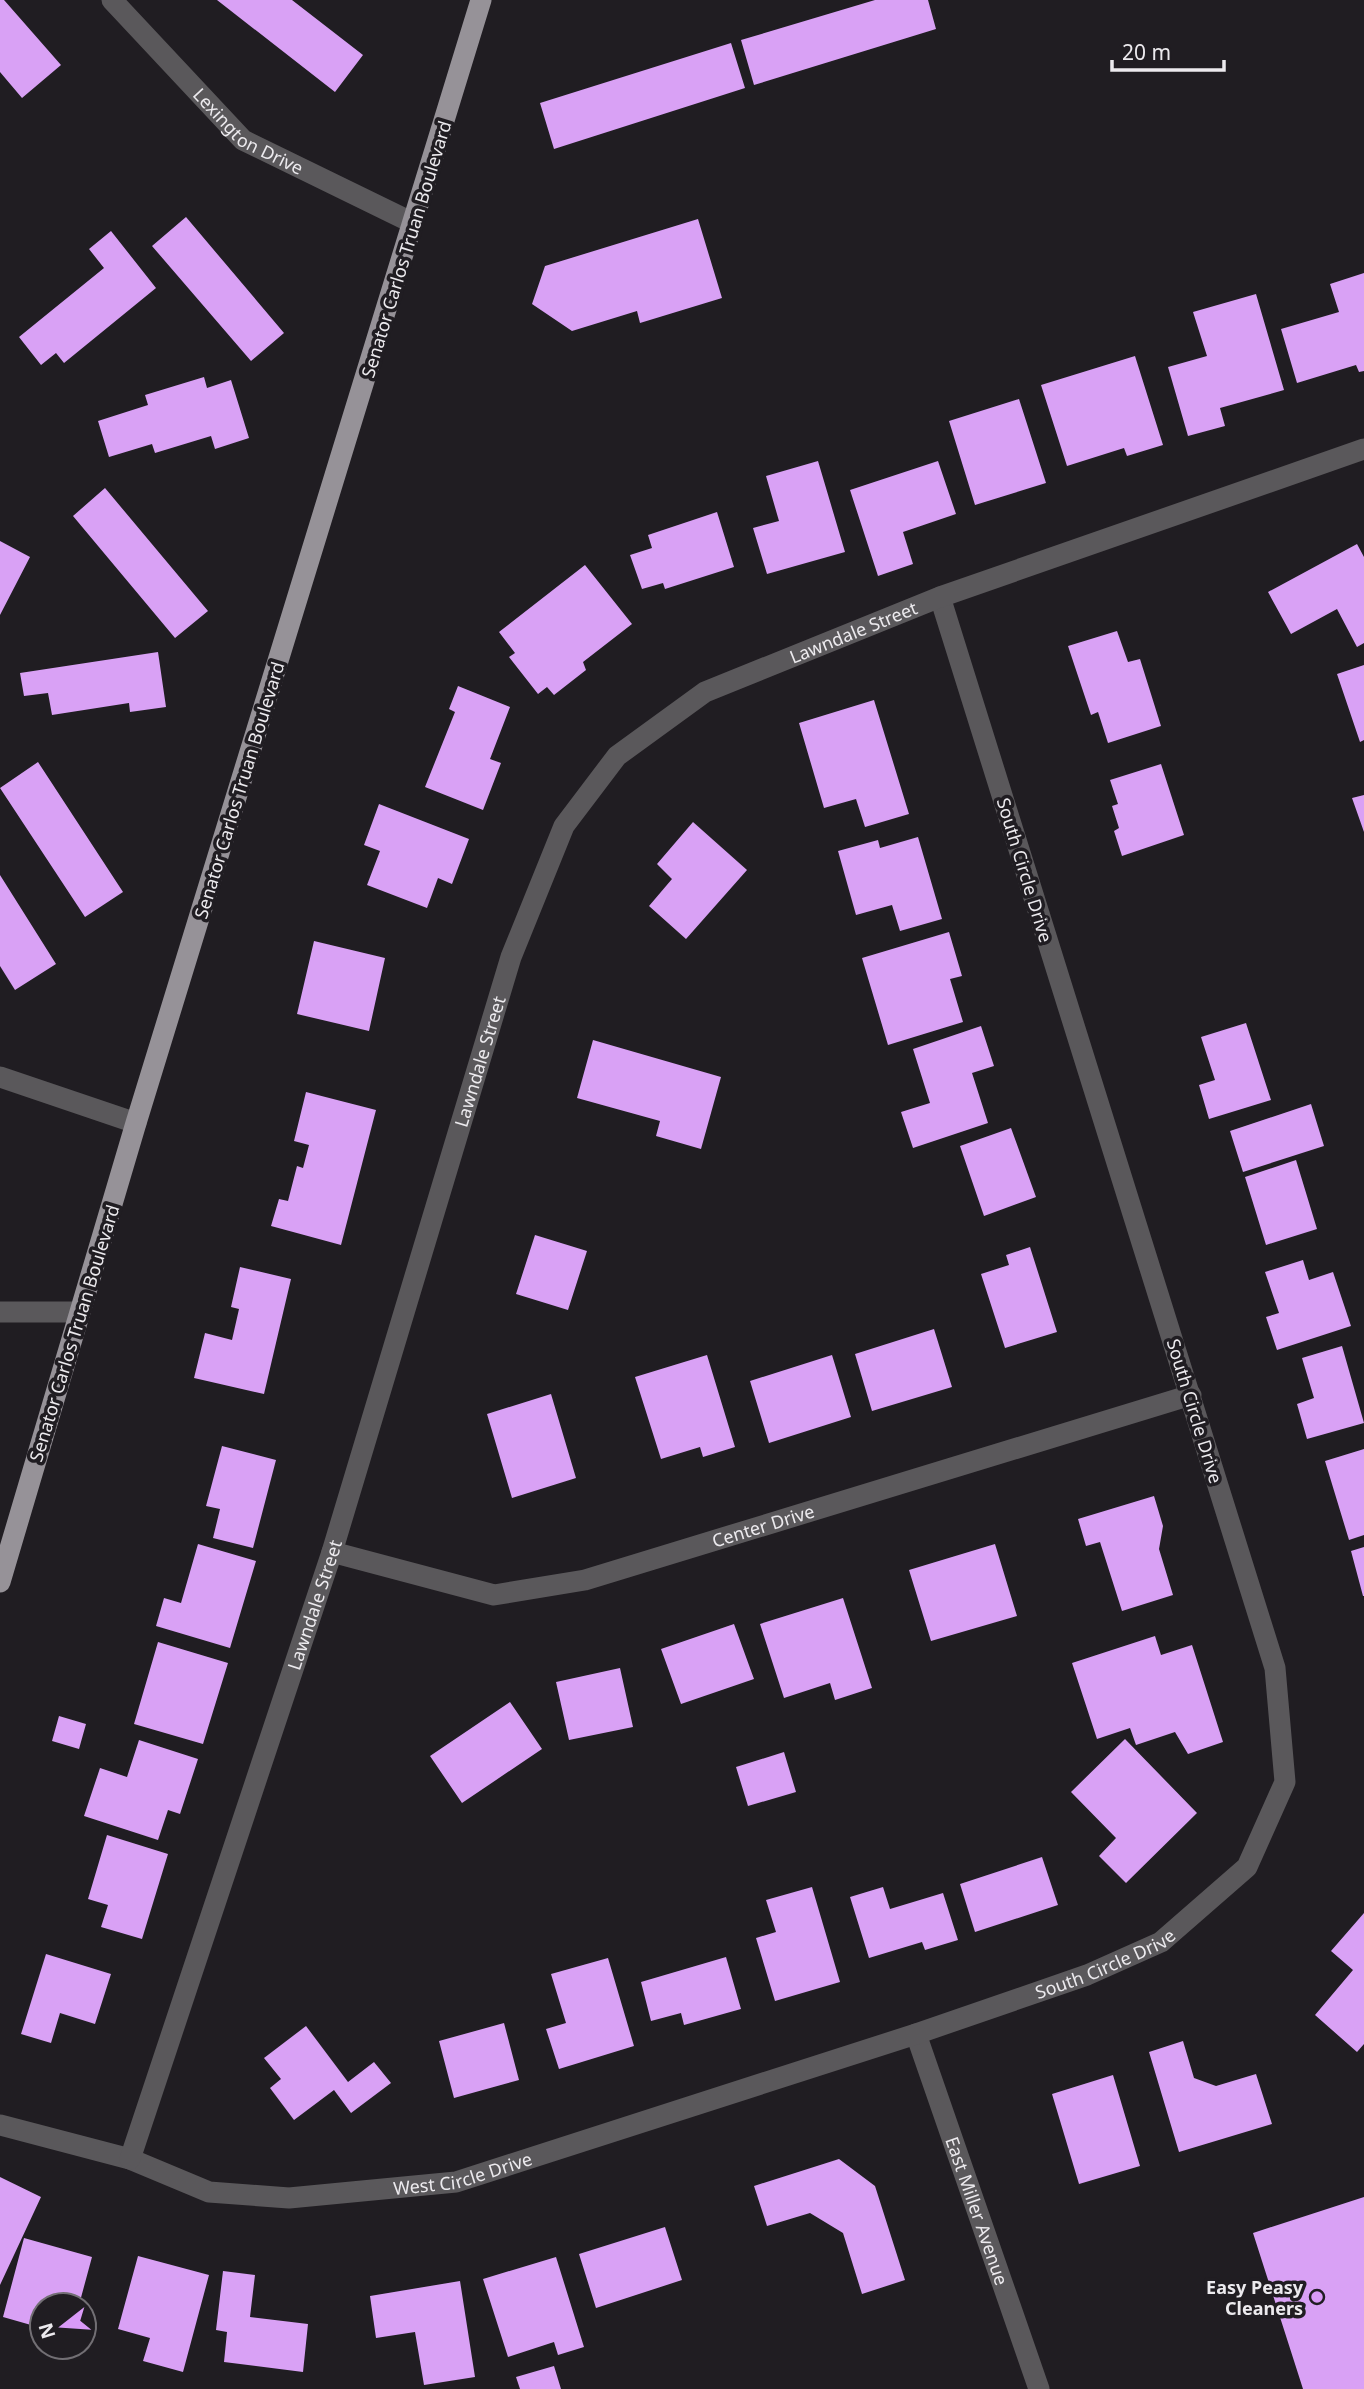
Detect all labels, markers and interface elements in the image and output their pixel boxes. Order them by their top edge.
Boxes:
scale bar [1112,28,1224,72]
text: 20 m [1122,38,1171,66]
street label: Lexington Drive [188,83,308,180]
street label: Senator Carlos Truan Boulevard [355,118,457,380]
street label: Lawndale Street [786,595,921,669]
street label: Senator Carlos Truan Boulevard [188,659,290,921]
street label: South Circle Drive [992,795,1058,945]
street label: Lawndale Street [449,992,511,1130]
street label: Senator Carlos Truan Boulevard [23,1202,125,1464]
street label: South Circle Drive [1162,1336,1228,1486]
street label: Center Drive [709,1499,817,1553]
street label: Lawndale Street [282,1536,347,1673]
street label: South Circle Drive [1032,1923,1180,2004]
street label: East Miller Avenue [940,2133,1014,2288]
street label: West Circle Drive [392,2146,535,2200]
place label: Easy Peasy Cleaners [1206,2275,1304,2320]
marker: Easy Peasy Cleaners [1309,2289,1325,2305]
north arrow [28,2291,98,2361]
text: N [32,2320,61,2342]

